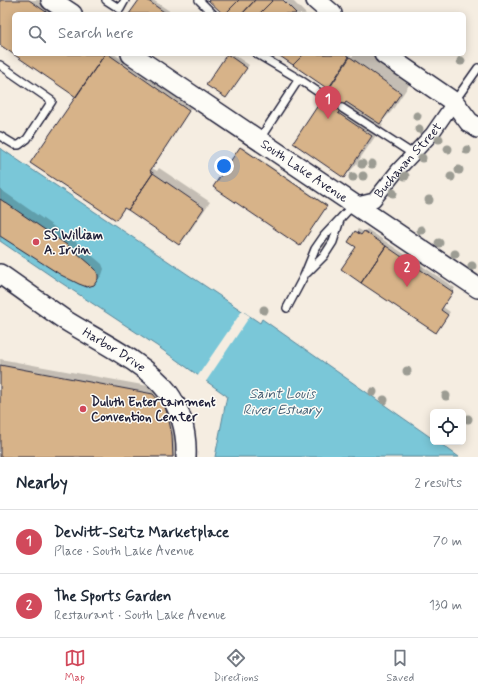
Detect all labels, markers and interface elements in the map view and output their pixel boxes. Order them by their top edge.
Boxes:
search box [12,12,466,56]
icon: search [26,23,48,45]
text: Search here [58,24,134,44]
pin: 1 [315,86,341,119]
street label: Buchanan Street [370,119,446,202]
street label: South Lake Avenue [257,135,351,206]
your location [214,156,234,176]
place label: SS William A. Irvin [44,227,103,259]
marker: SS William A. Irvin [31,237,41,247]
pin: 2 [394,254,420,287]
street label: Harbor Drive [79,324,149,376]
water label: Saint Louis River Estuary [243,385,322,419]
place label: Duluth Entertainment Convention Center [91,394,216,426]
marker: Duluth Entertainment Convention Center [78,404,88,414]
map controls [430,409,466,445]
button: locate [430,409,466,445]
text: Nearby [16,472,68,494]
text: 2 results [415,475,462,492]
text: DeWitt-Seitz Marketplace [54,523,229,543]
text: 1 [26,533,32,550]
text: 70 m [433,533,462,550]
text: Place · South Lake Avenue [54,543,194,560]
text: The Sports Garden [54,587,171,607]
text: 2 [26,597,32,614]
text: 130 m [429,597,462,614]
text: Restaurant · South Lake Avenue [54,607,226,624]
tab: Map [64,647,86,685]
tab: Directions [213,647,259,685]
tab: Saved [386,647,414,685]

